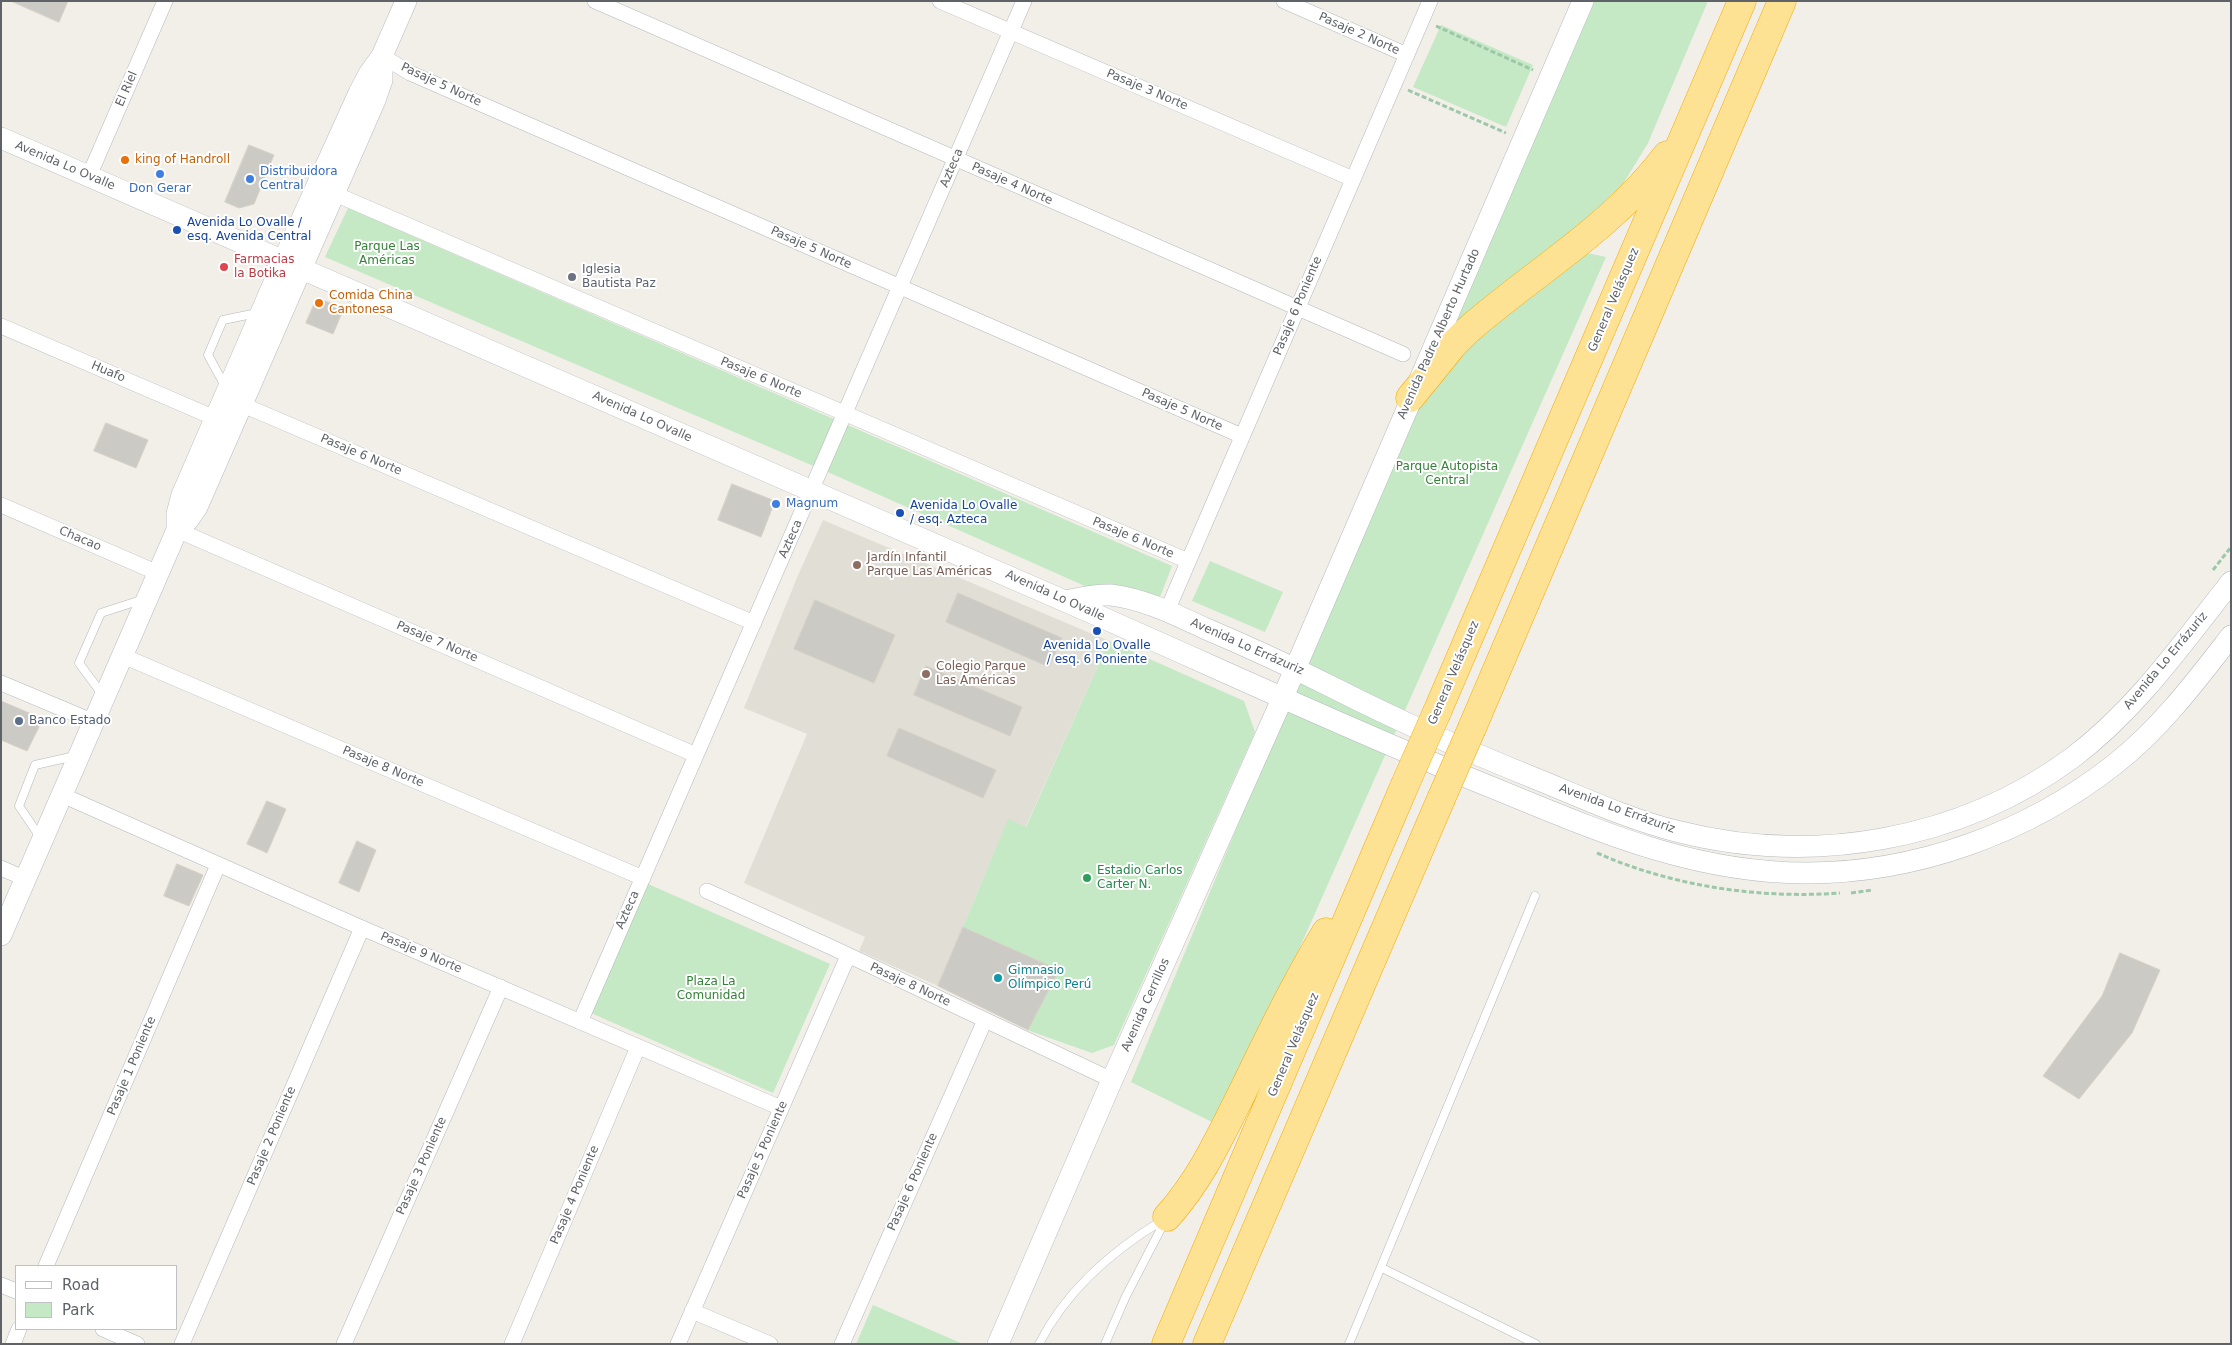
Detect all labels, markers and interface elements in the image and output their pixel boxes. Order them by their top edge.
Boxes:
street label: Pasaje 2 Norte [1316,10,1402,58]
street label: Pasaje 5 Norte [399,60,483,110]
street label: Pasaje 3 Norte [1104,66,1190,114]
street label: El Riel [113,69,141,109]
street label: Avenida Lo Ovalle [13,138,117,194]
street label: Azteca [937,147,967,189]
place label: king of Handroll [135,153,230,167]
marker: king of Handroll [119,154,131,166]
street label: Pasaje 4 Norte [969,160,1055,208]
place label: Distribuidora Central [260,165,338,193]
marker: Don Gerar [154,168,166,180]
marker: Distribuidora Central [244,173,256,185]
place label: Don Gerar [129,182,191,196]
place label: Avenida Lo Ovalle / esq. Avenida Central [187,216,311,244]
marker: Avenida Lo Ovalle / esq. Avenida Central [171,224,183,236]
street label: Pasaje 5 Norte [768,224,854,272]
park label: Parque Las Américas [354,240,420,268]
street label: Avenida Padre Alberto Hurtado [1395,246,1483,422]
street label: General Velásquez [1586,246,1642,354]
place label: Farmacias la Botika [234,253,294,281]
street label: Pasaje 6 Poniente [1271,254,1325,358]
marker: Farmacias la Botika [218,261,230,273]
place label: Iglesia Bautista Paz [582,263,656,291]
marker: Iglesia Bautista Paz [566,271,578,283]
place label: Comida China Cantonesa [329,289,413,317]
marker: Comida China Cantonesa [313,297,325,309]
street label: Pasaje 6 Norte [718,354,804,402]
street label: Huafo [89,358,127,386]
street label: Pasaje 5 Norte [1139,386,1225,434]
street label: Avenida Lo Ovalle [590,389,694,445]
street label: Pasaje 6 Norte [318,431,404,479]
park label: Parque Autopista Central [1396,460,1498,488]
place label: Magnum [786,497,838,511]
marker: Magnum [770,498,782,510]
place label: Avenida Lo Ovalle / esq. Azteca [910,499,1017,527]
marker: Avenida Lo Ovalle / esq. Azteca [894,507,906,519]
street label: Pasaje 6 Norte [1090,514,1176,562]
street label: Azteca [776,518,806,560]
street label: Chacao [57,524,103,554]
place label: Jardín Infantil Parque Las Américas [867,551,992,579]
marker: Jardín Infantil Parque Las Américas [851,559,863,571]
street label: Avenida Lo Ovalle [1003,568,1107,624]
street label: Avenida Lo Errázuriz [2121,609,2211,713]
street label: Avenida Lo Errázuriz [1188,616,1306,678]
street label: Pasaje 7 Norte [394,618,480,666]
street label: General Velásquez [1426,619,1482,727]
marker: Avenida Lo Ovalle / esq. 6 Poniente [1091,625,1103,637]
place label: Avenida Lo Ovalle / esq. 6 Poniente [1043,639,1151,667]
place label: Colegio Parque Las Américas [936,660,1026,688]
marker: Colegio Parque Las Américas [920,668,932,680]
place label: Banco Estado [29,714,111,728]
marker: Banco Estado [13,715,25,727]
street label: Pasaje 8 Norte [340,743,426,791]
street label: Avenida Lo Errázuriz [1557,781,1677,837]
place label: Estadio Carlos Carter N. [1097,864,1183,892]
marker: Estadio Carlos Carter N. [1081,872,1093,884]
street label: Azteca [613,889,643,931]
street label: Pasaje 9 Norte [378,929,464,977]
street label: Avenida Cerrillos [1119,956,1173,1054]
street label: Pasaje 8 Norte [868,960,952,1010]
place label: Gimnasio Olímpico Perú [1008,964,1091,992]
marker: Gimnasio Olímpico Perú [992,972,1004,984]
park label: Plaza La Comunidad [677,975,745,1003]
street label: General Velásquez [1266,991,1322,1099]
street label: Pasaje 1 Poniente [105,1014,159,1118]
street label: Pasaje 2 Poniente [245,1084,299,1188]
street label: Pasaje 5 Poniente [735,1099,791,1201]
street label: Pasaje 3 Poniente [394,1115,450,1217]
street label: Pasaje 6 Poniente [885,1131,941,1233]
street label: Pasaje 4 Poniente [548,1143,602,1247]
legend [15,1265,178,1330]
text: Road [62,1276,100,1294]
text: Park [62,1301,94,1319]

